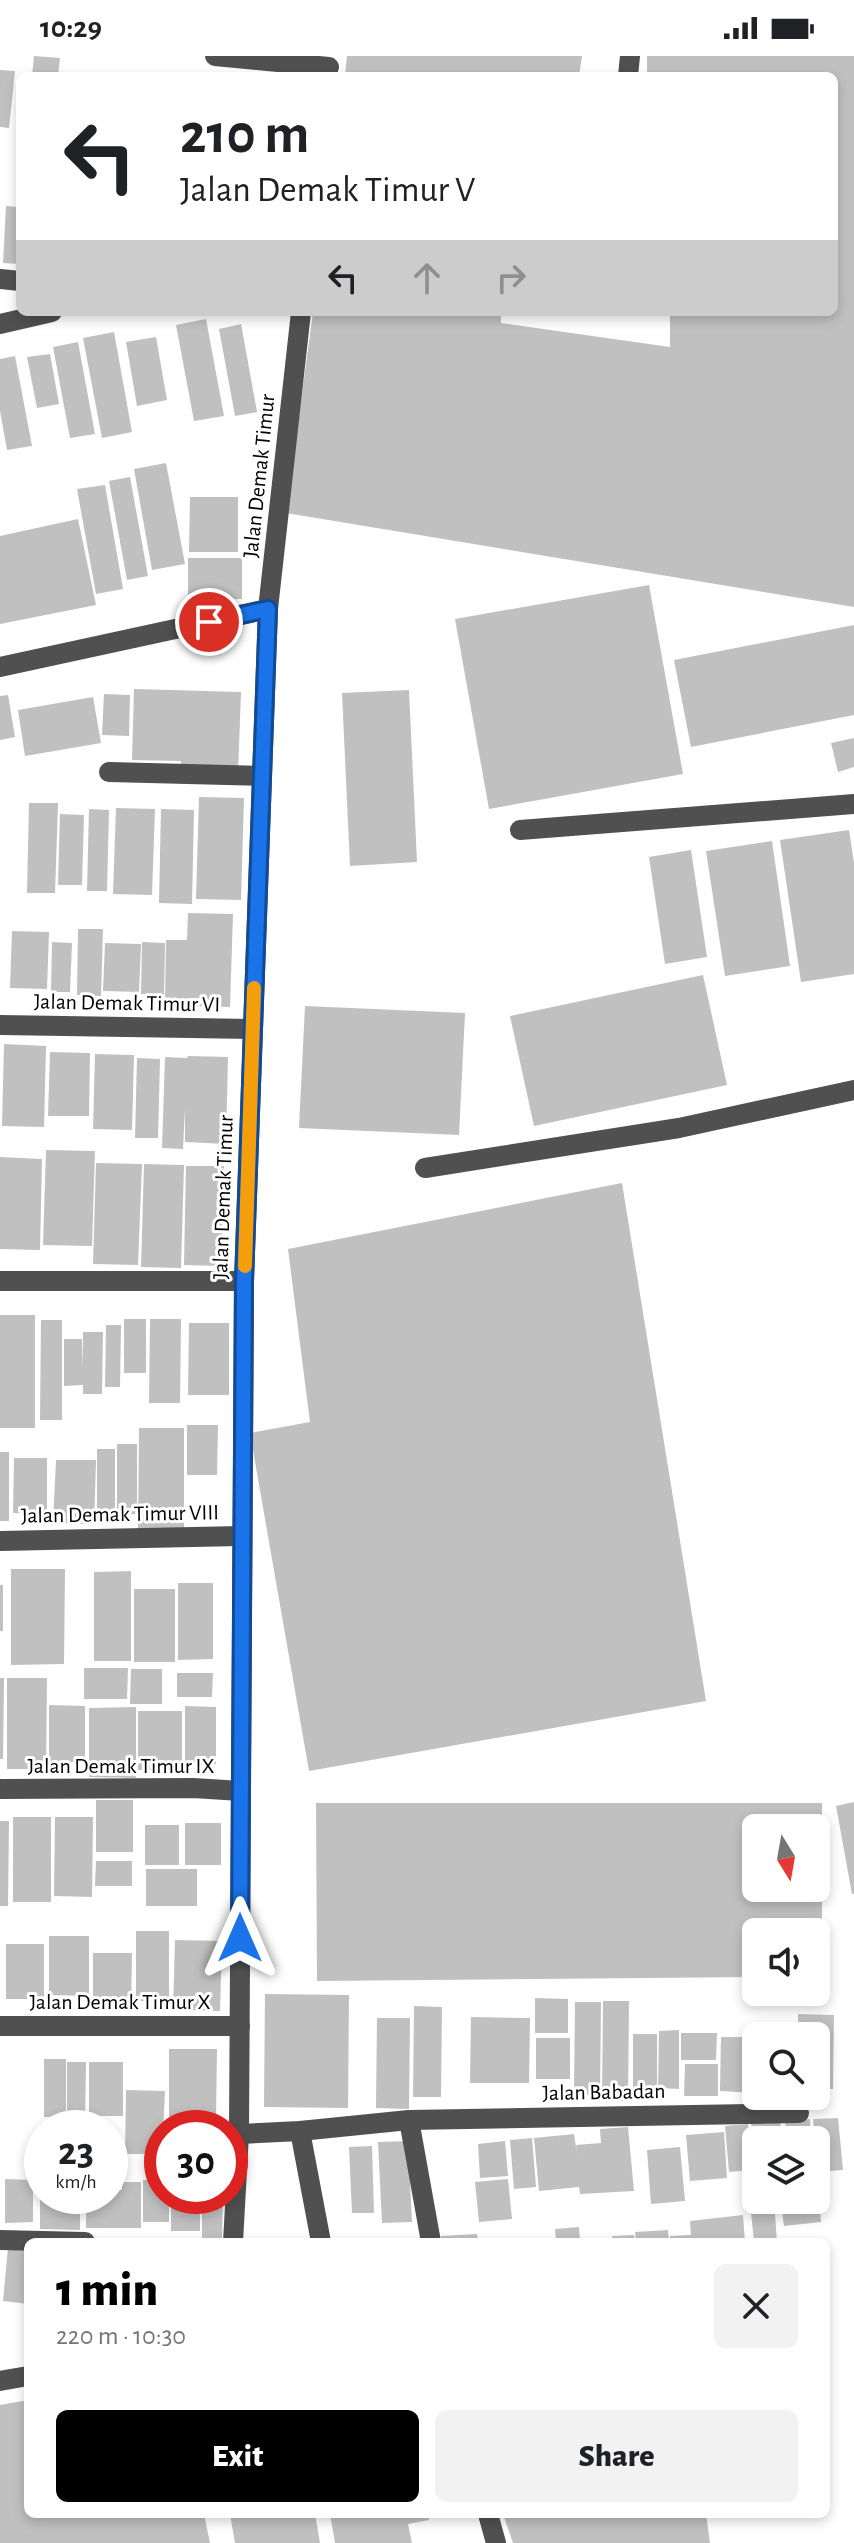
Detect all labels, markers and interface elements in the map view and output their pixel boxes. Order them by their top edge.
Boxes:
text: 10:29 [40,13,102,43]
icon: left [48,104,152,208]
text: 210 m [180,107,309,163]
text: Jalan Demak Timur V [180,172,475,208]
icon: left [321,256,365,300]
icon: ahead [405,256,449,300]
icon: right [489,256,533,300]
street label: Jalan Demak Timur [239,393,279,559]
pin [175,588,243,656]
icon: arrive [187,600,231,644]
street label: Jalan Demak Timur VI [34,990,220,1016]
street label: Jalan Demak Timur [209,1114,237,1280]
street label: Jalan Demak Timur VIII [21,1501,219,1527]
street label: Jalan Demak Timur IX [27,1755,215,1777]
north arrow [742,1814,830,1902]
map controls [742,1814,830,2214]
position arrow [198,1896,282,1980]
button: sound [742,1918,830,2006]
street label: Jalan Demak Timur X [29,1991,211,2013]
button: search [742,2022,830,2110]
street label: Jalan Babadan [542,2080,666,2104]
speed limit sign: 30 [144,2110,248,2214]
button: layers [742,2126,830,2214]
text: 23 [58,2132,94,2172]
text: km/h [55,2172,97,2192]
button: close [714,2264,798,2348]
text: 1 min [56,2267,158,2315]
text: 220 m · 10:30 [56,2323,186,2349]
button: Exit [56,2410,419,2502]
button: Share [435,2410,798,2502]

